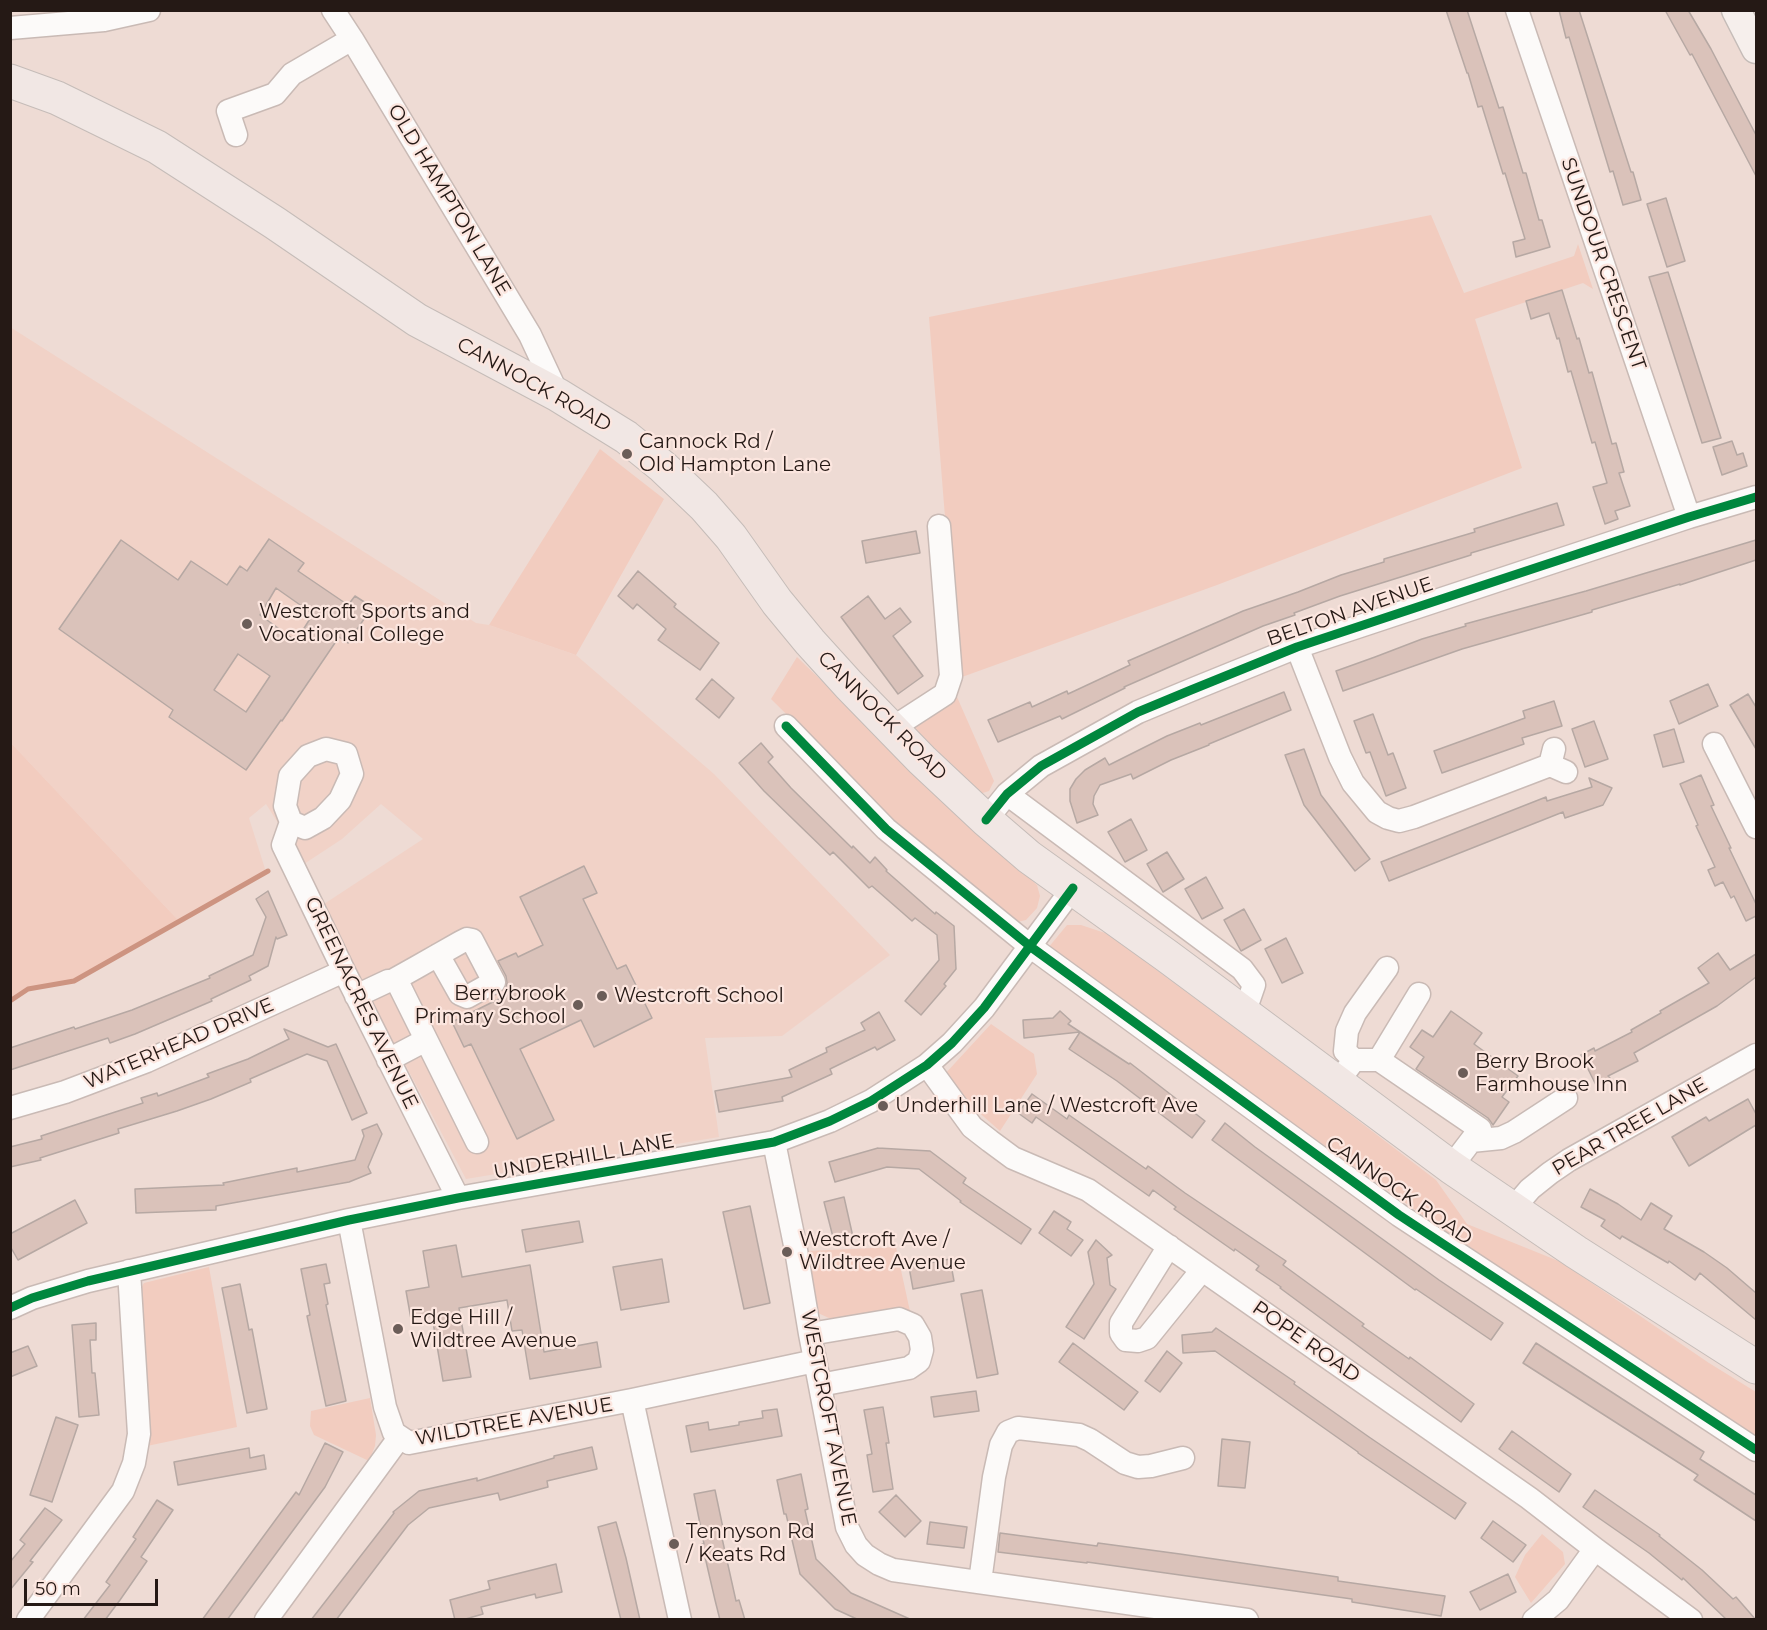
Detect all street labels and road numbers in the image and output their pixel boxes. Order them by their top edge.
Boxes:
street label: OLD HAMPTON LANE [382,100,516,300]
street label: SUNDOUR CRESCENT [1555,155,1651,373]
street label: CANNOCK ROAD [453,333,615,437]
street label: BELTON AVENUE [1264,572,1436,652]
street label: CANNOCK ROAD [812,646,952,786]
street label: GREENACRES AVENUE [299,893,423,1113]
street label: WATERHEAD DRIVE [80,993,278,1095]
street label: PEAR TREE LANE [1548,1073,1712,1181]
street label: UNDERHILL LANE [492,1129,676,1185]
street label: CANNOCK ROAD [1321,1132,1477,1250]
street label: POPE ROAD [1248,1296,1364,1388]
street label: WESTCROFT AVENUE [795,1308,861,1528]
street label: WILDTREE AVENUE [413,1393,615,1451]

